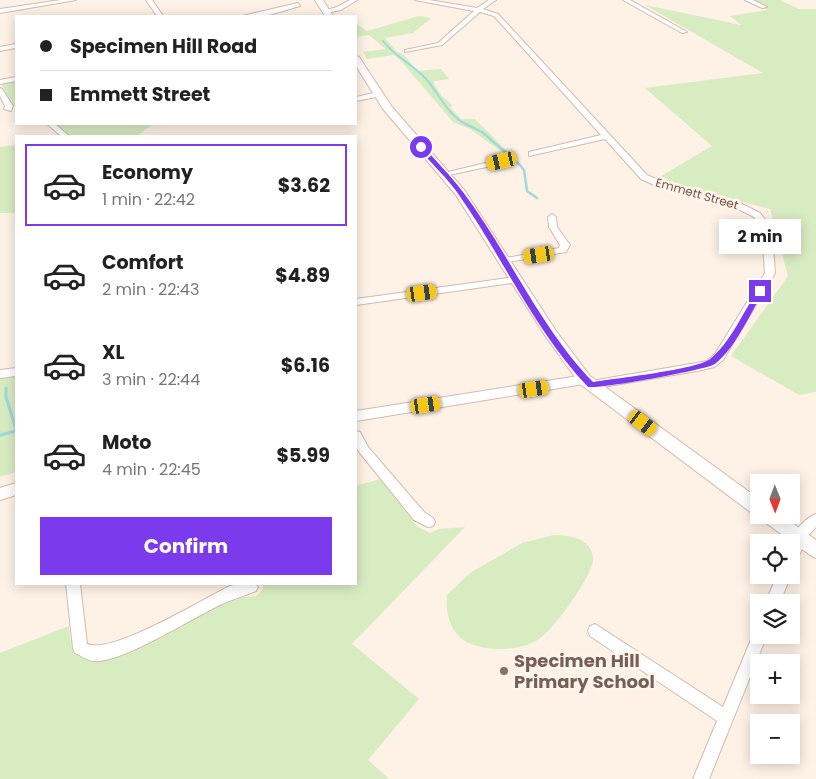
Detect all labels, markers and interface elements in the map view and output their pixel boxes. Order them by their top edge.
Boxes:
text: Specimen Hill Road [70,33,257,60]
text: Emmett Street [70,81,210,108]
route start [410,136,432,158]
car [485,150,518,172]
text: Economy [102,159,193,186]
icon: car [42,163,87,208]
text: $3.62 [278,172,330,199]
street label: Emmett Street [654,174,741,213]
text: 1 min · 22:42 [102,188,195,211]
callout: 2 min [719,218,801,254]
text: 2 min [738,225,782,248]
car [523,245,554,265]
text: Comfort [102,249,184,276]
icon: car [42,253,87,298]
text: $4.89 [275,262,330,289]
text: 2 min · 22:43 [102,278,199,301]
route end [749,280,771,302]
car [406,283,437,303]
text: XL [102,339,125,366]
icon: car [42,343,87,388]
text: $6.16 [281,352,330,379]
text: 3 min · 22:44 [102,368,200,391]
car [518,379,549,399]
car [410,395,441,415]
car [626,408,659,438]
text: Moto [102,429,151,456]
icon: car [42,433,87,478]
text: $5.99 [276,442,330,469]
text: 4 min · 22:45 [102,458,201,481]
north arrow [750,474,800,524]
map controls [750,474,800,764]
button: Confirm [40,517,332,575]
button: locate [750,534,800,584]
button: layers [750,594,800,644]
place label: Specimen Hill Primary School [514,648,655,694]
button: + [750,654,800,704]
marker: Specimen Hill Primary School [498,665,510,677]
button: − [750,714,800,764]

